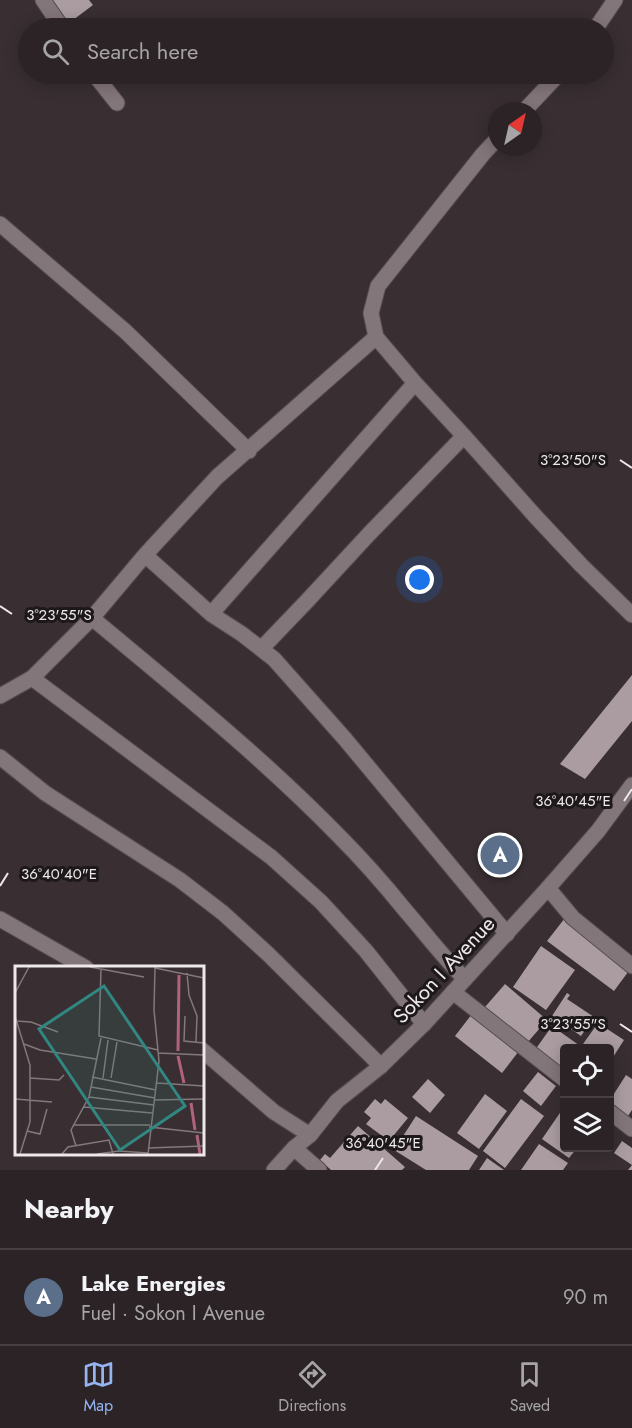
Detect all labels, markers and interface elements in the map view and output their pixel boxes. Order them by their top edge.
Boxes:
search box [18,18,614,84]
icon: search [39,35,72,68]
text: Search here [87,35,198,67]
north arrow [488,102,542,156]
text: 3°23'50"S [540,449,606,471]
your location [405,565,434,594]
text: 3°23'55"S [26,604,92,626]
text: 36°40'45"E [535,790,611,812]
pin: A [480,832,520,878]
text: 36°40'40"E [21,863,97,885]
street label: Sokon I Avenue [386,909,502,1031]
inset map [15,966,204,1155]
text: 3°23'55"S [540,1013,606,1035]
map controls [560,1044,614,1152]
button: locate [560,1044,614,1098]
button: layers [560,1098,614,1152]
text: 36°40'45"E [345,1132,421,1154]
text: Nearby [24,1190,113,1228]
text: Lake Energies [81,1267,225,1299]
text: A [36,1283,51,1312]
text: 90 m [563,1283,608,1312]
text: Fuel · Sokon I Avenue [81,1299,265,1328]
tab: Map [82,1358,115,1417]
tab: Directions [278,1358,346,1417]
tab: Saved [510,1358,550,1417]

